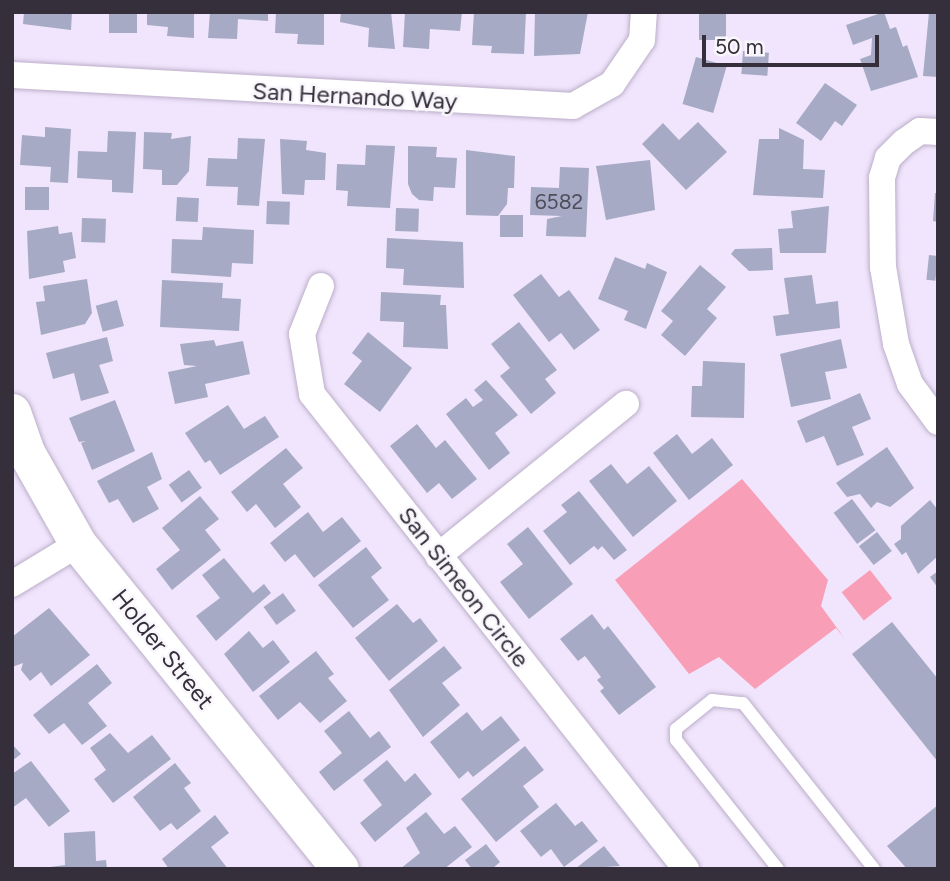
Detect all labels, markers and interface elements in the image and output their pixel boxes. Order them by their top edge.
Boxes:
scale bar [705,21,882,65]
text: 50 m [715,34,764,59]
street label: San Hernando Way [252,76,458,116]
house number: 6582 [535,189,583,215]
street label: San Simeon Circle [392,501,536,673]
street label: Holder Street [106,583,220,715]

